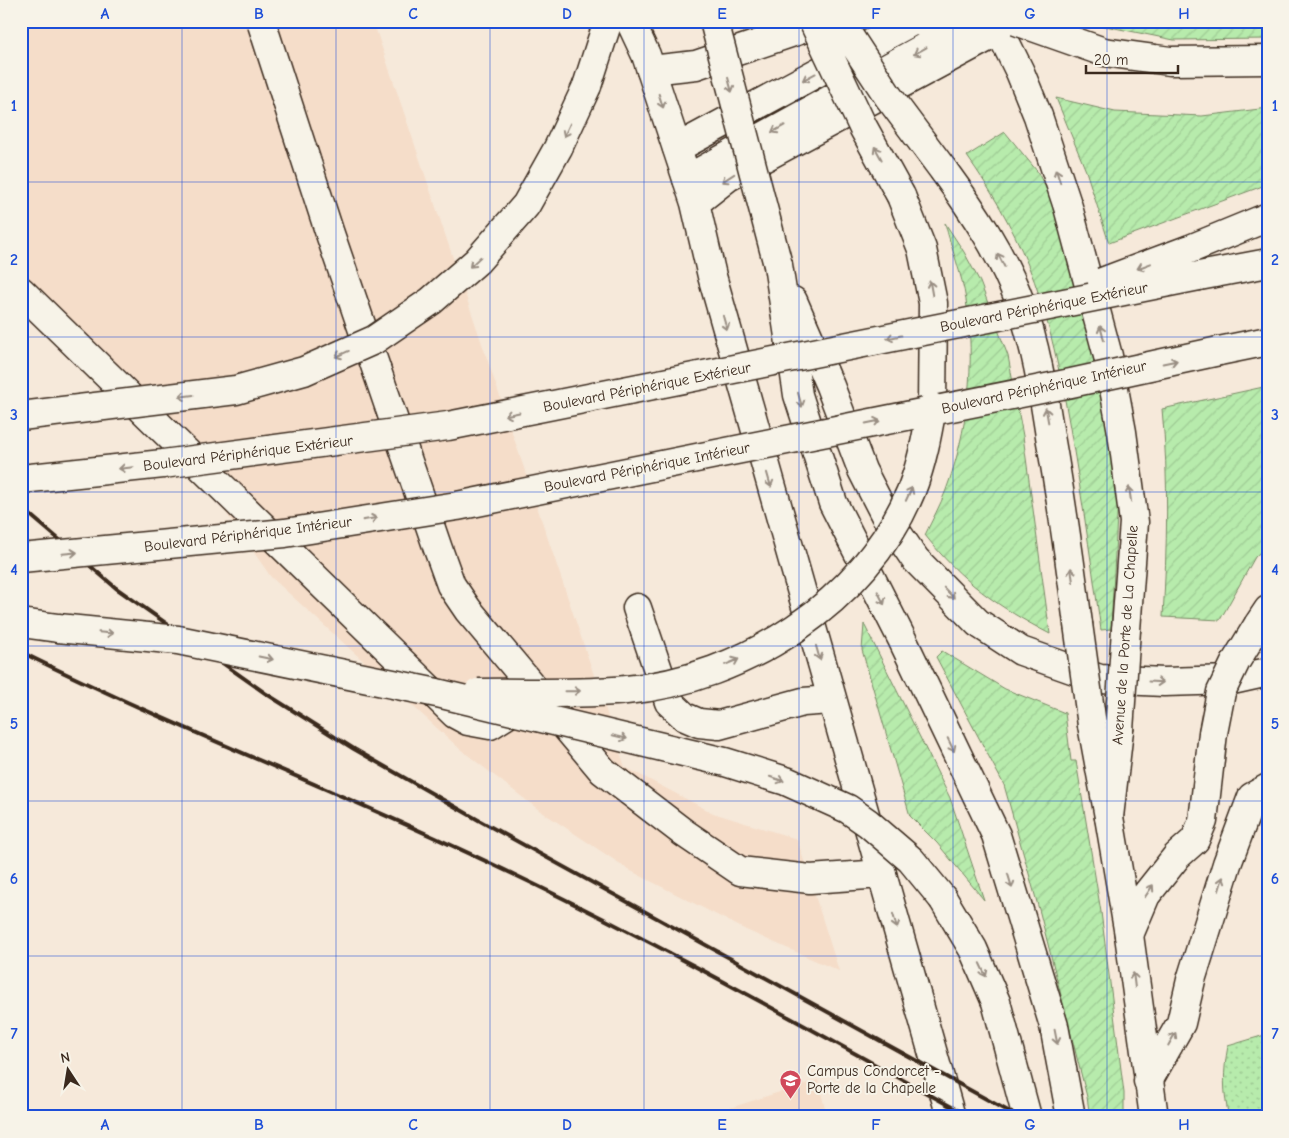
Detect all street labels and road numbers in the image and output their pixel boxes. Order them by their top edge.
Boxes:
street label: Boulevard Périphérique Extérieur [939,278,1149,336]
street label: Boulevard Périphérique Intérieur [940,356,1148,418]
street label: Boulevard Périphérique Extérieur [542,358,752,416]
street label: Boulevard Périphérique Extérieur [142,431,354,475]
street label: Boulevard Périphérique Intérieur [543,438,752,496]
street label: Boulevard Périphérique Intérieur [143,512,353,556]
street label: Avenue de la Porte de La Chapelle [1108,524,1142,745]

